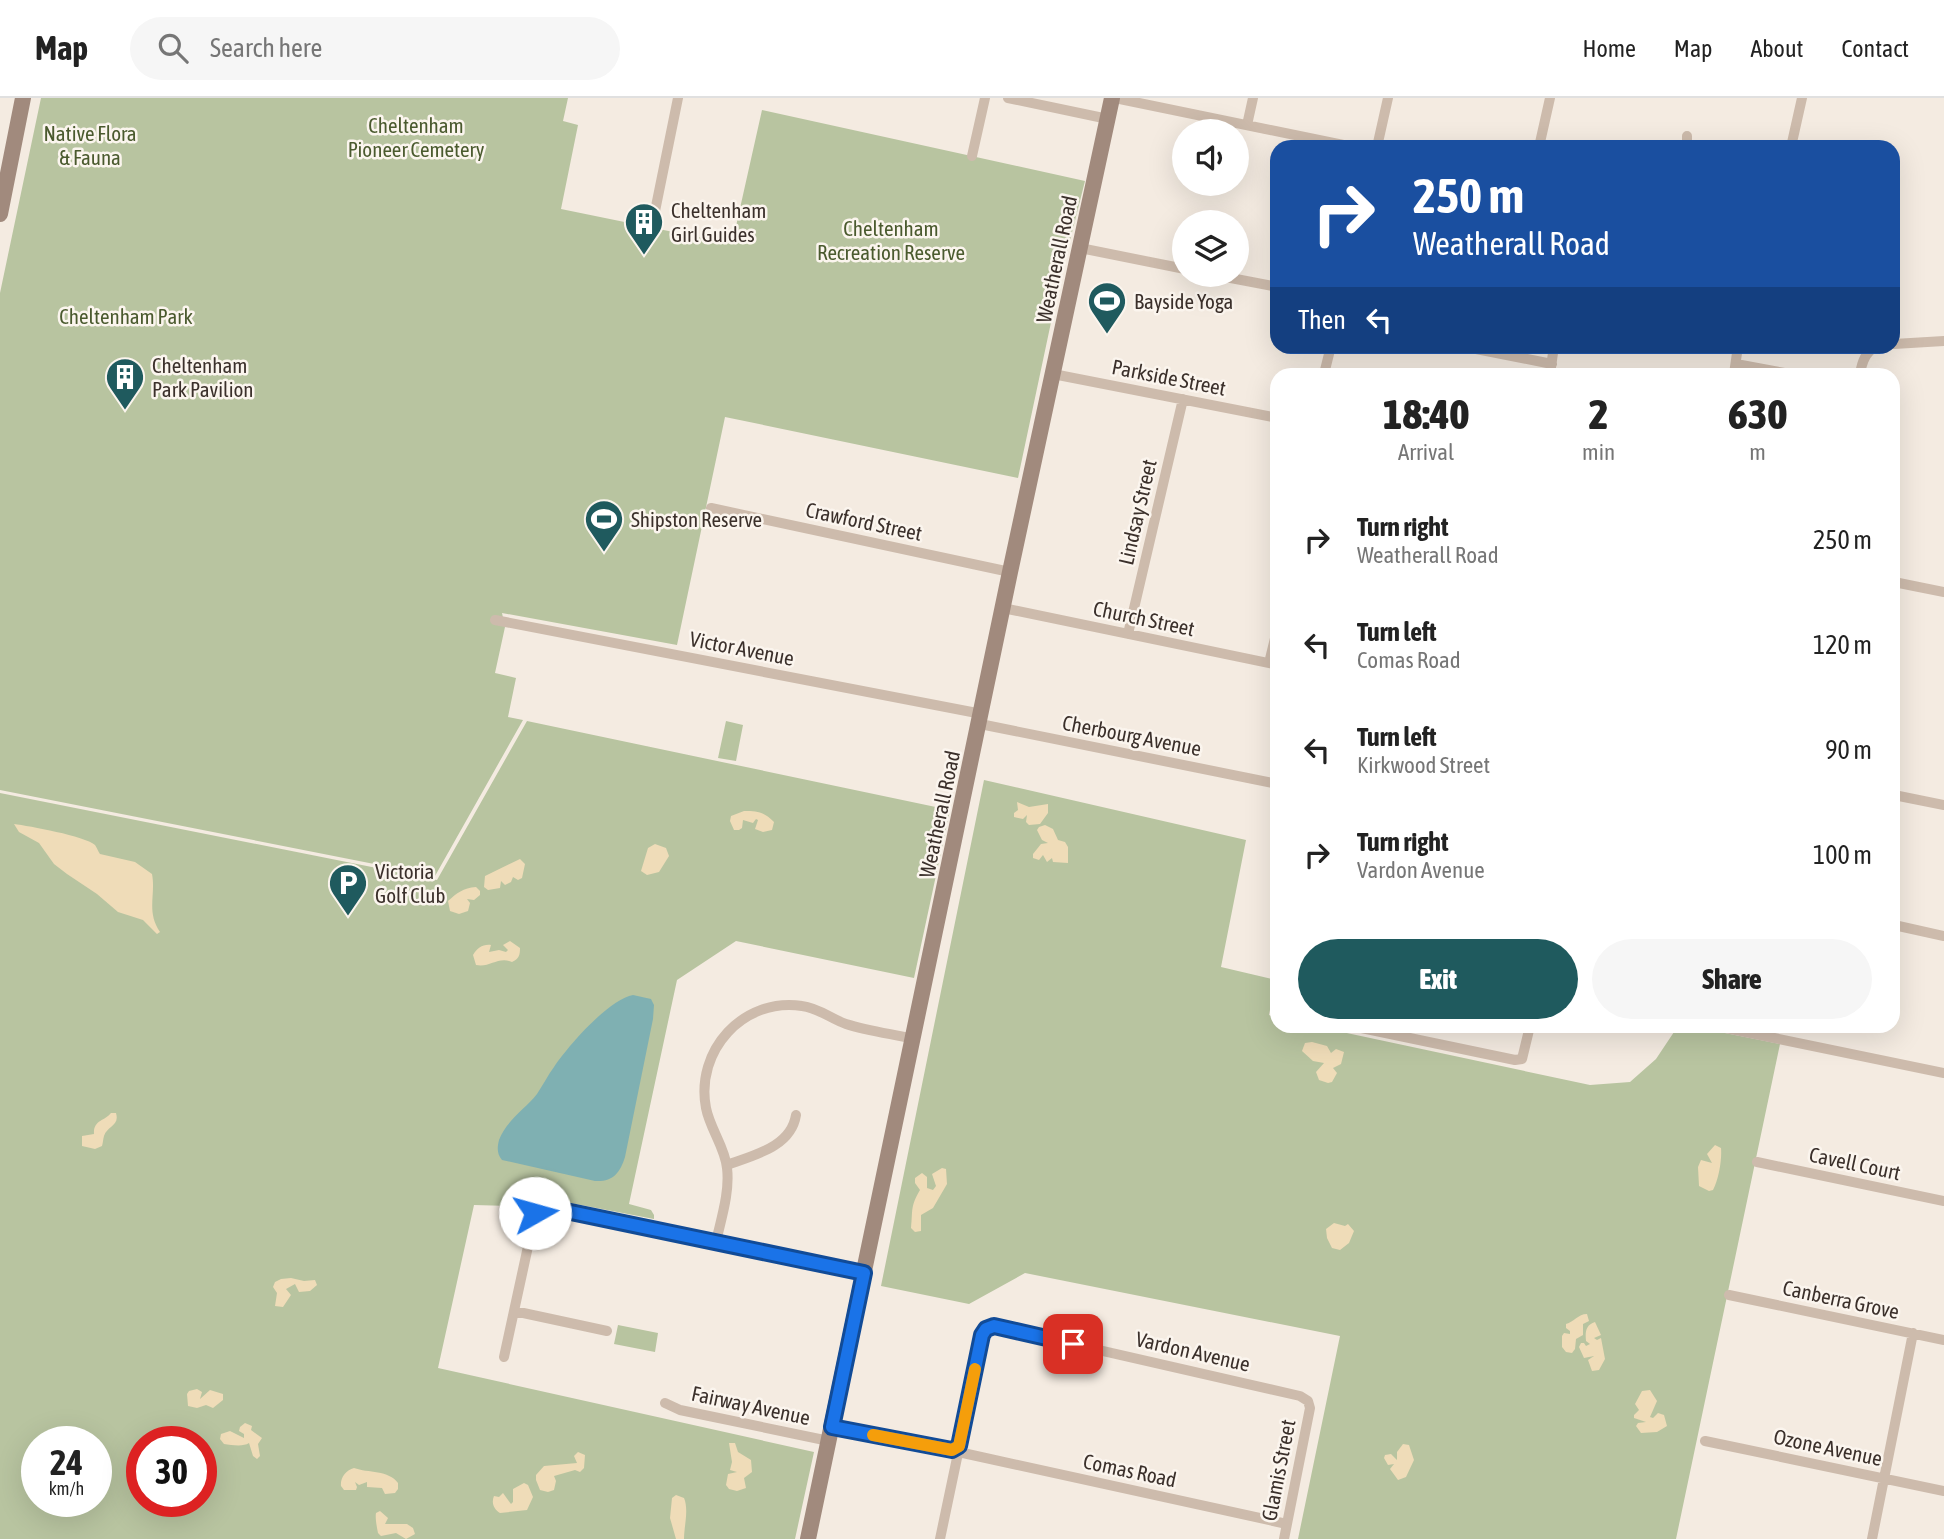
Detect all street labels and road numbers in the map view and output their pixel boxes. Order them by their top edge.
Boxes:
street label: Weatherall Road [1031,193,1081,325]
street label: Parkside Street [1110,354,1228,400]
street label: Lindsay Street [1113,457,1161,567]
street label: Crawford Street [804,497,924,545]
street label: Church Street [1091,596,1197,640]
street label: Victor Avenue [688,626,796,670]
street label: Cherbourg Avenue [1061,710,1203,760]
street label: Weatherall Road [914,748,964,880]
street label: Cavell Court [1807,1142,1903,1184]
street label: Canberra Grove [1781,1275,1901,1323]
street label: Vardon Avenue [1133,1326,1253,1376]
street label: Fairway Avenue [690,1381,812,1429]
street label: Glamis Street [1256,1417,1300,1523]
street label: Ozone Avenue [1772,1424,1884,1470]
street label: Comas Road [1081,1448,1179,1492]

